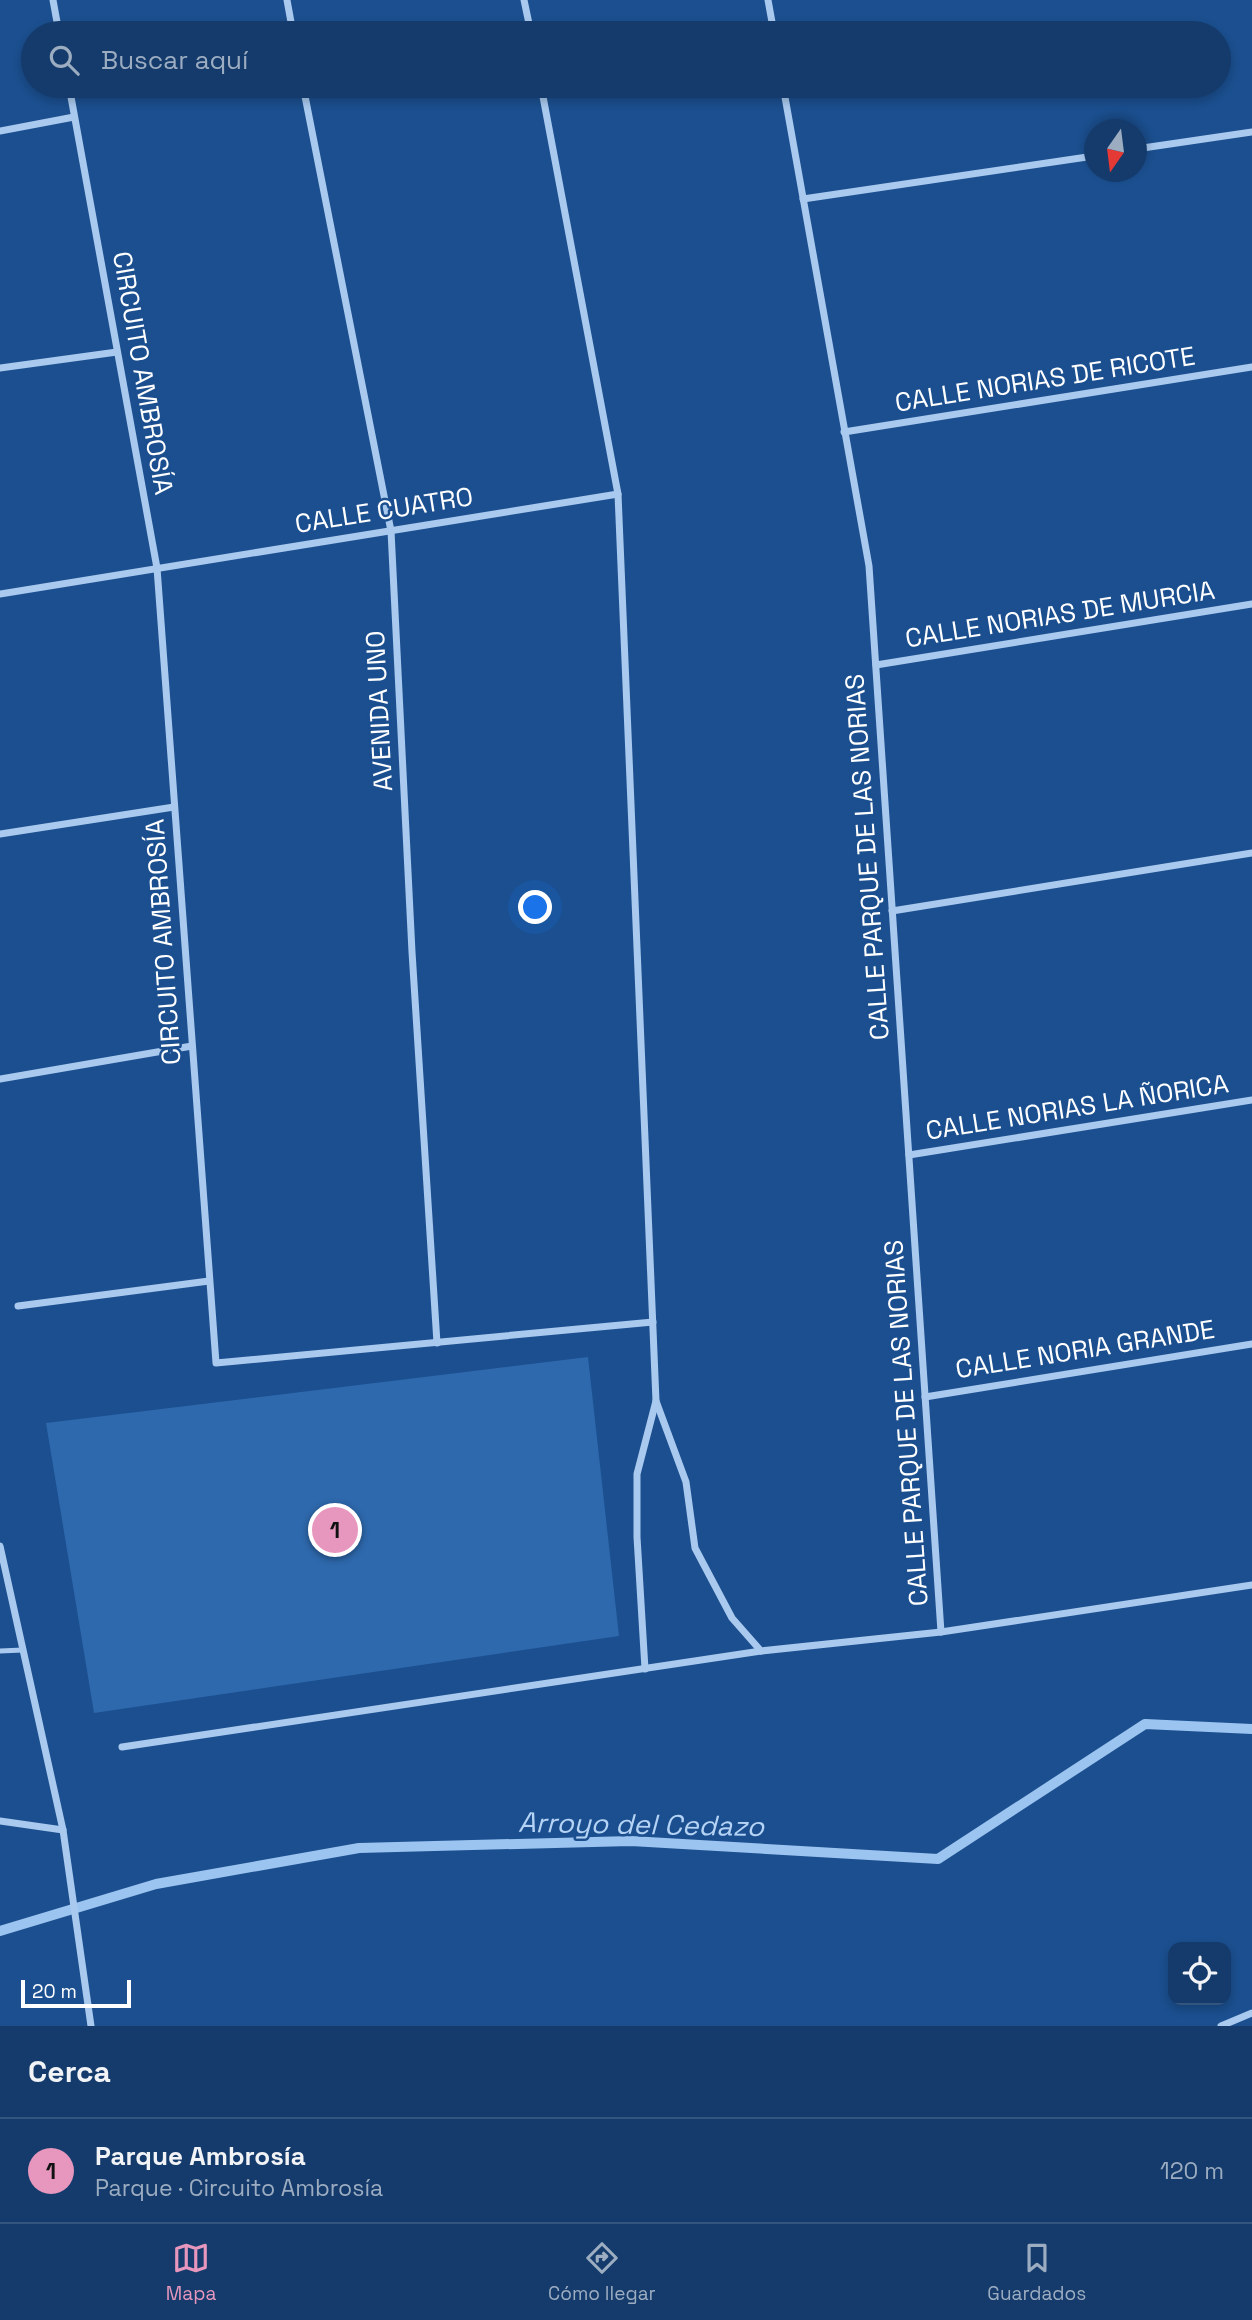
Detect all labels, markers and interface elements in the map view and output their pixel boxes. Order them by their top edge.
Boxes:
search box [21,21,1231,98]
icon: search [45,41,83,79]
text: Buscar aquí [101,43,248,77]
north arrow [1084,119,1147,182]
street label: CIRCUITO AMBROSÍA [105,249,181,497]
street label: CALLE NORIAS DE RICOTE [892,338,1198,420]
street label: CALLE CUATRO [293,479,475,541]
street label: CALLE NORIAS DE MURCIA [903,573,1217,655]
street label: AVENIDA UNO [358,630,400,792]
street label: CALLE PARQUE DE LAS NORIAS [837,673,897,1041]
street label: CIRCUITO AMBROSÍA [137,818,189,1066]
your location [518,890,552,924]
street label: CALLE NORIAS LA ÑORICA [923,1066,1231,1148]
street label: CALLE PARQUE DE LAS NORIAS [876,1239,936,1607]
street label: CALLE NORIA GRANDE [953,1312,1217,1386]
pin: 1 [312,1504,358,1556]
water label: Arroyo del Cedazo [518,1804,765,1844]
map controls [1168,1942,1231,2005]
button: locate [1168,1942,1231,2005]
scale bar [21,1977,131,2009]
text: 20 m [32,1979,77,2004]
text: Cerca [28,2052,111,2091]
text: Parque Ambrosía [95,2139,306,2173]
text: 1 [46,2156,56,2186]
text: 120 m [1160,2156,1224,2186]
text: Parque · Circuito Ambrosía [95,2173,383,2203]
tab: Mapa [166,2239,216,2306]
tab: Cómo llegar [548,2239,656,2306]
tab: Guardados [987,2239,1086,2306]

